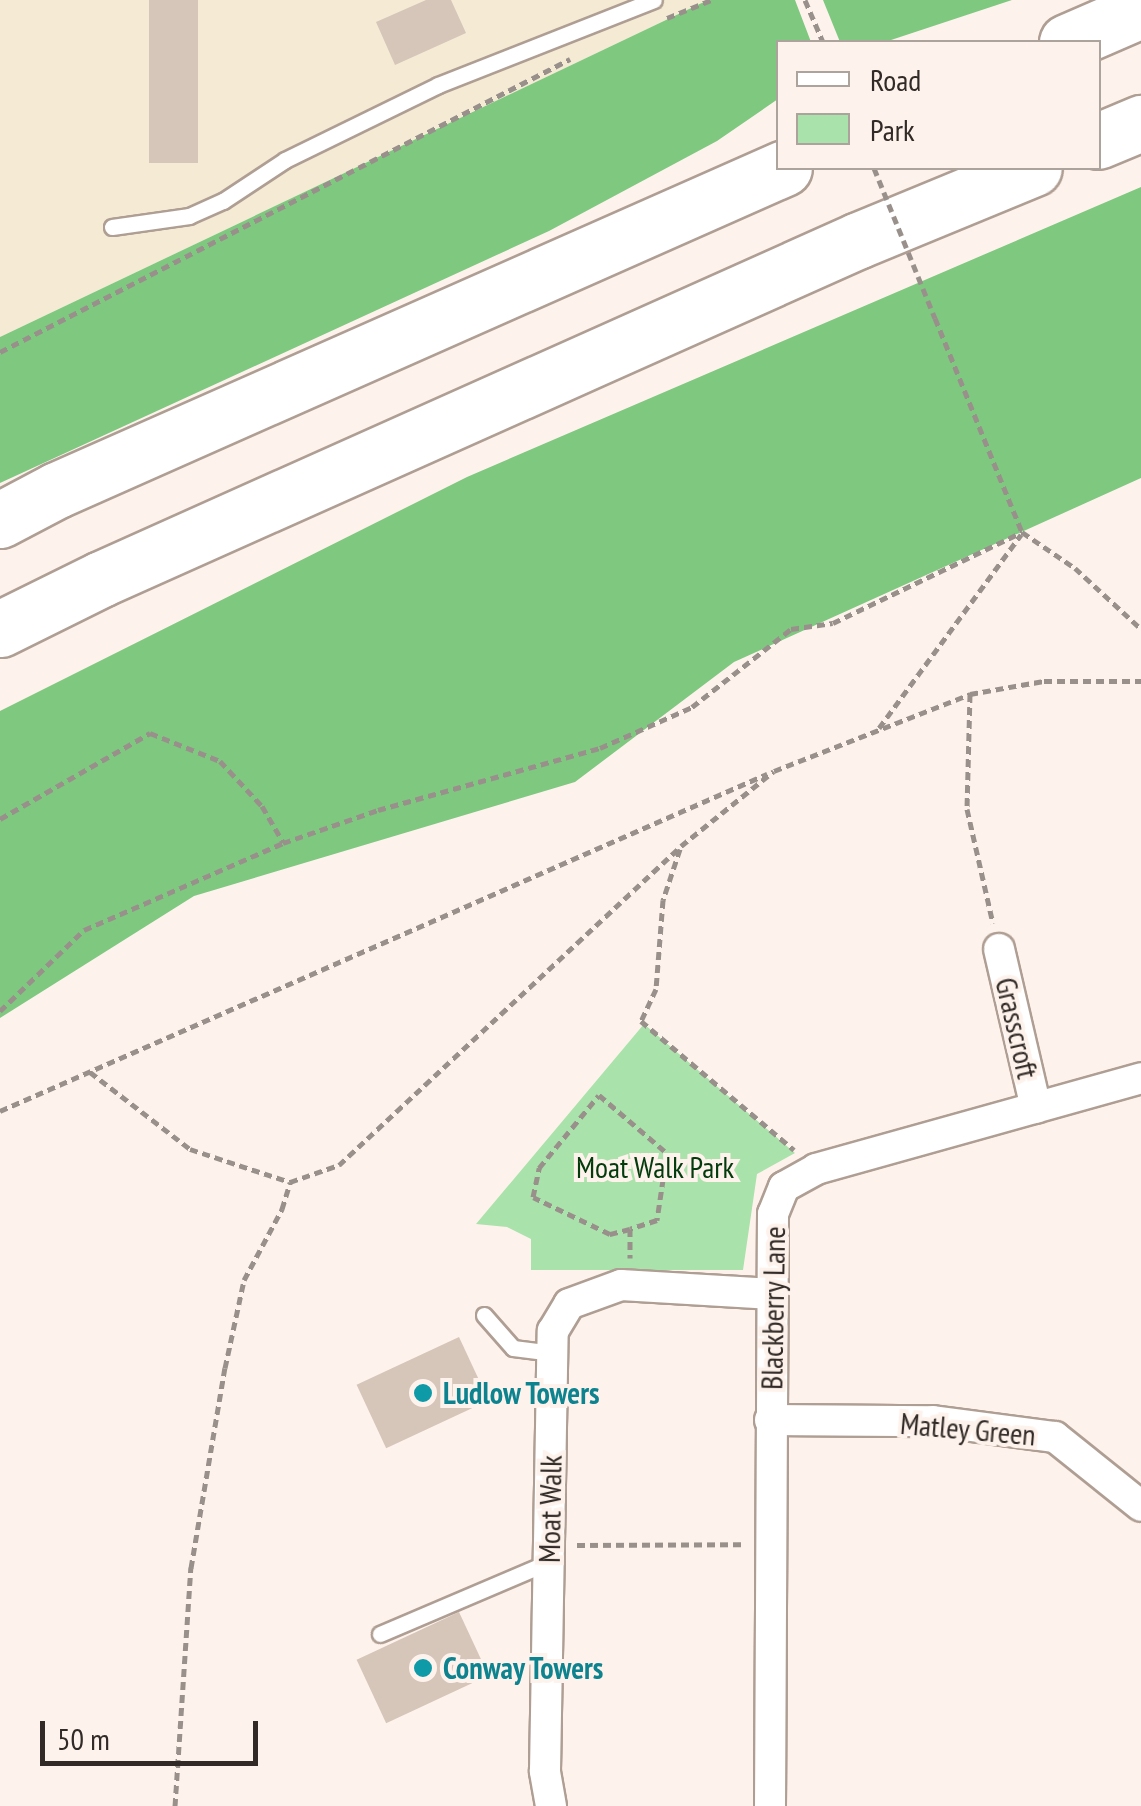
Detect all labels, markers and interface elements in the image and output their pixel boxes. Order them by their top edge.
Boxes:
legend [776,40,1101,170]
text: Road [870,60,921,99]
text: Park [870,110,915,149]
street label: Grasscroft [988,974,1046,1082]
park label: Moat Walk Park [575,1149,735,1185]
street label: Blackberry Lane [754,1225,792,1391]
place label: Ludlow Towers [443,1375,601,1411]
marker: Ludlow Towers [412,1382,434,1404]
street label: Matley Green [898,1405,1038,1453]
street label: Moat Walk [531,1454,569,1564]
place label: Conway Towers [443,1650,605,1686]
marker: Conway Towers [412,1657,434,1679]
scale bar [45,1701,262,1763]
text: 50 m [57,1719,110,1758]

